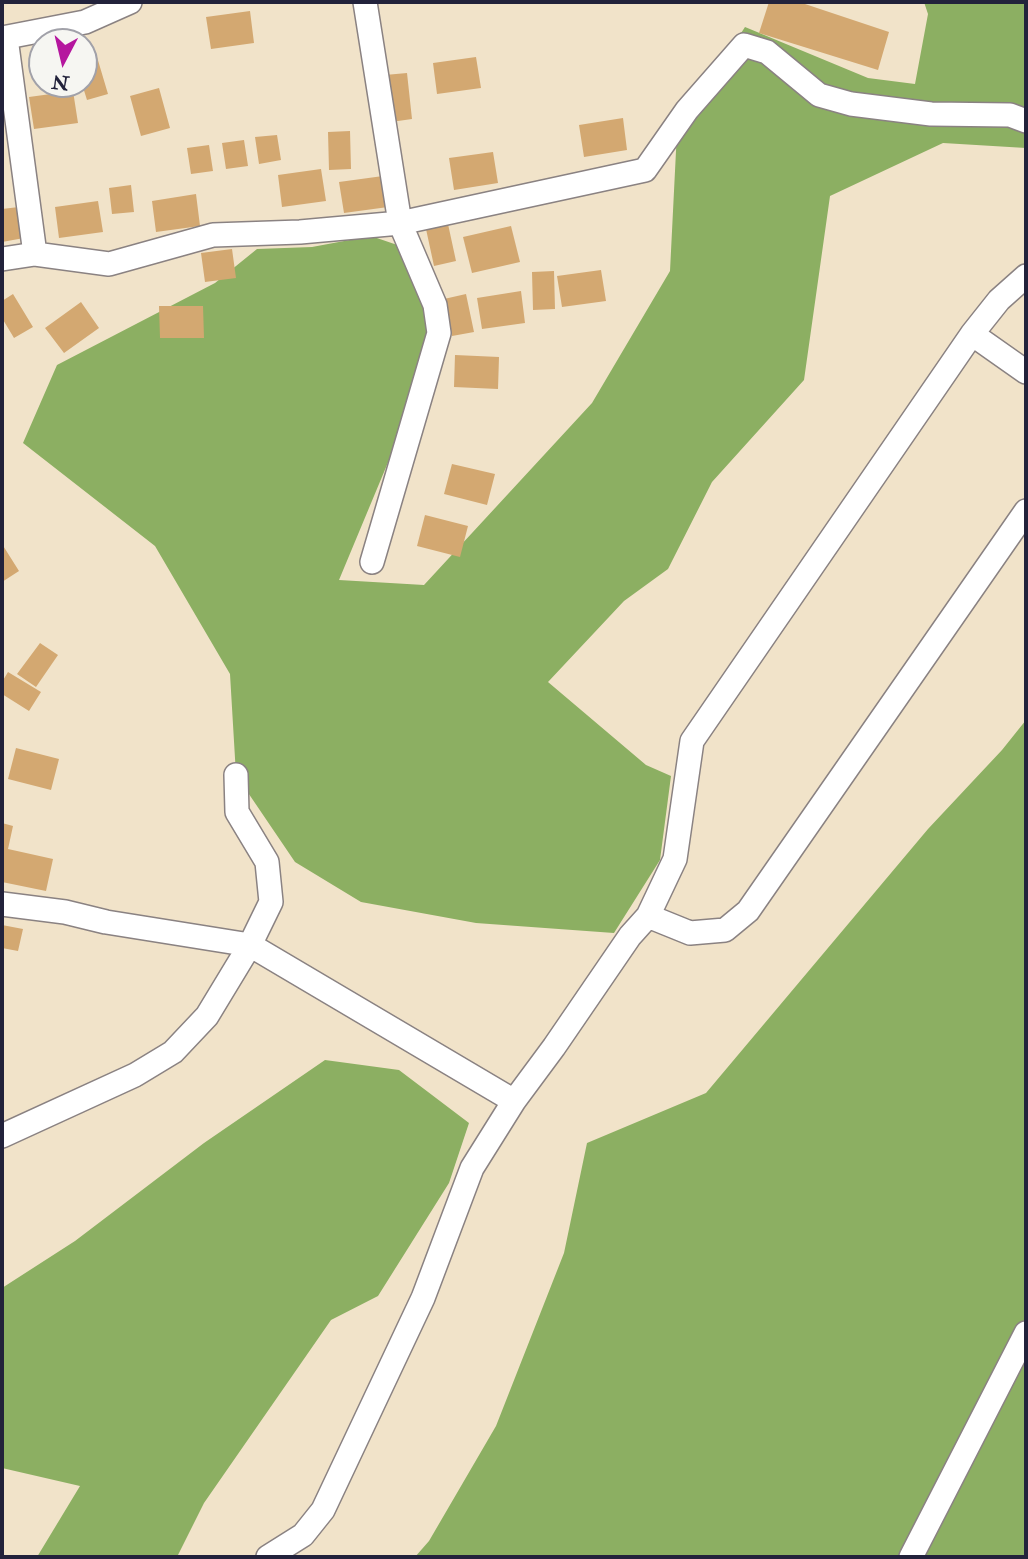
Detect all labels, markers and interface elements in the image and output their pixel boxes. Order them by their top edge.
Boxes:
north arrow [28,28,98,98]
text: N [51,69,71,95]

